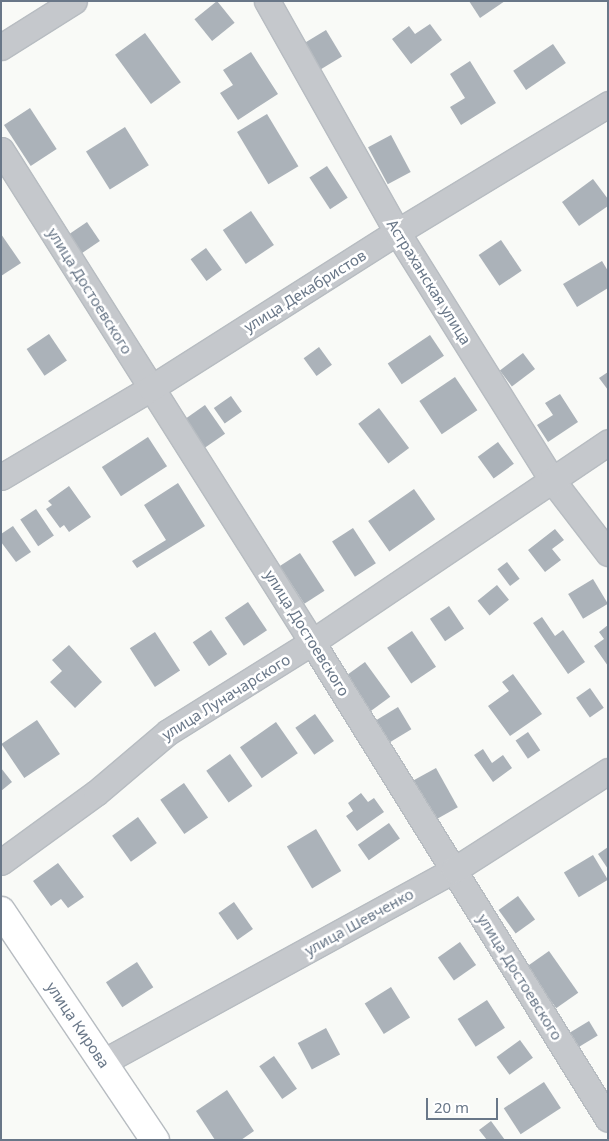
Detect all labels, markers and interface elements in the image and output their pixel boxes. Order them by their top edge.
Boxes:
street label: Астраханская улица [383,216,475,348]
street label: улица Достоевского [44,225,136,357]
street label: улица Декабристов [241,246,369,336]
street label: улица Достоевского [261,567,353,699]
street label: улица Луначарского [159,650,293,744]
street label: улица Шевченко [301,885,417,959]
street label: улица Достоевского [474,911,566,1043]
street label: улица Кирова [43,979,113,1071]
scale bar [429,1088,502,1120]
text: 20 m [434,1097,469,1117]

